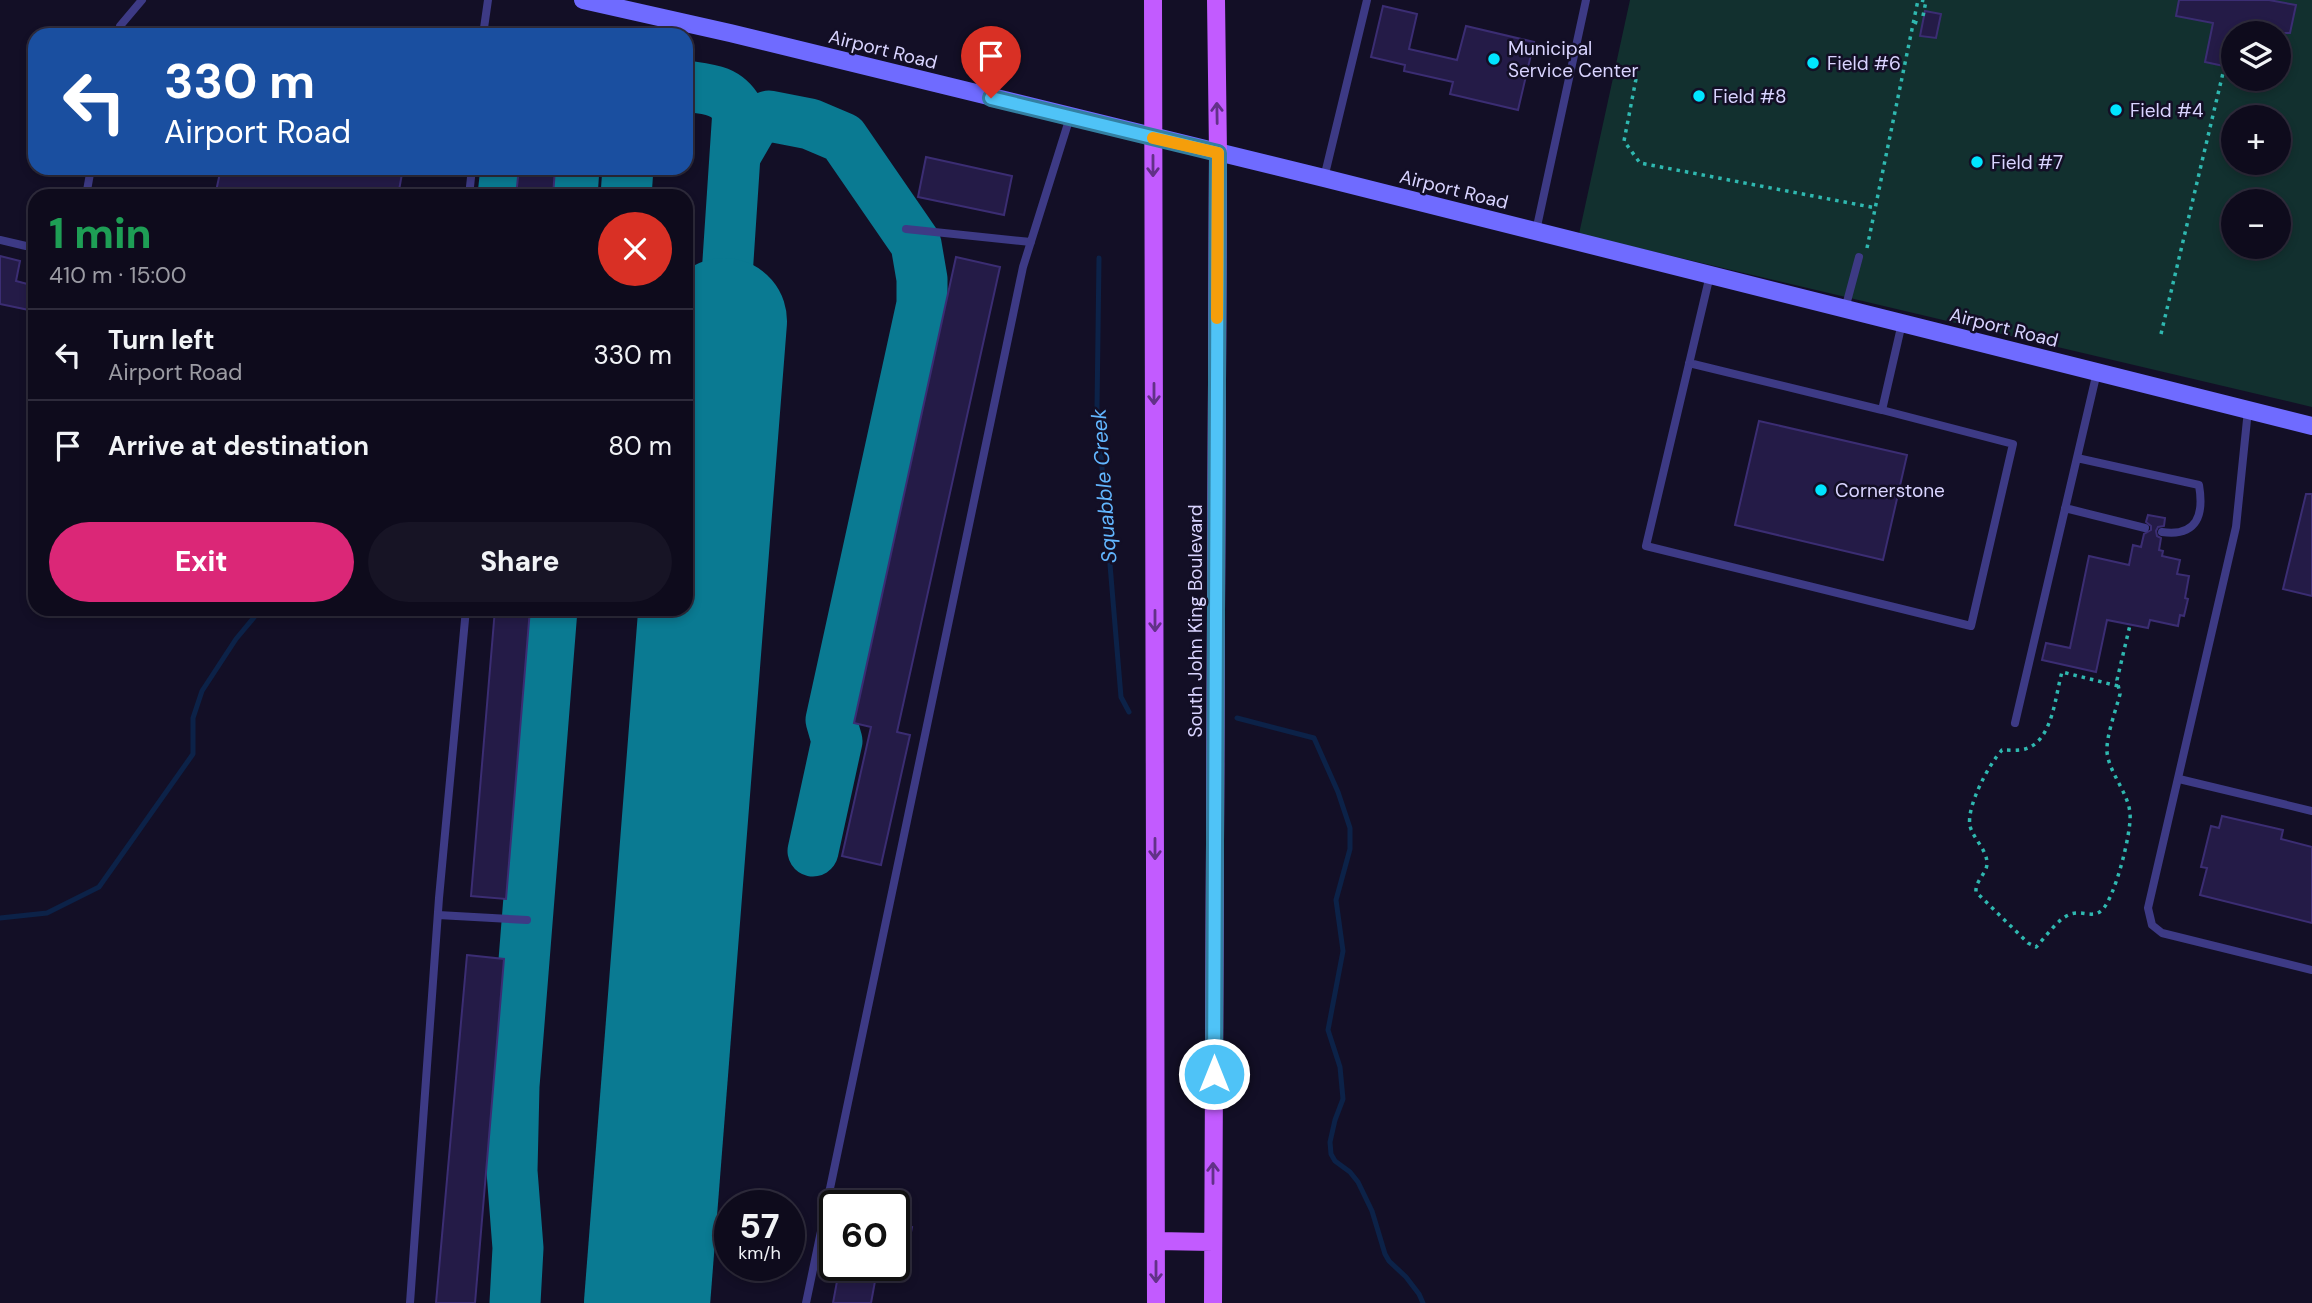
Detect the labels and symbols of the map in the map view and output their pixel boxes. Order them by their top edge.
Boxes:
street label: Airport Road [826,24,940,75]
pin [961,26,1021,98]
place label: Municipal Service Center [1508,36,1638,83]
marker: Municipal Service Center [1486,51,1502,67]
place label: Field #6 [1827,51,1901,76]
marker: Field #6 [1805,55,1821,71]
place label: Field #8 [1713,84,1787,109]
marker: Field #8 [1691,88,1707,104]
place label: Field #4 [2130,98,2204,123]
one-way arrow [1210,102,1224,125]
marker: Field #4 [2108,102,2124,118]
place label: Field #7 [1991,150,2063,175]
one-way arrow [1146,154,1160,177]
marker: Field #7 [1969,154,1985,170]
street label: Airport Road [1397,164,1511,215]
street label: Airport Road [1947,302,2061,353]
one-way arrow [1147,382,1161,405]
water label: Squabble Creek [1085,407,1123,564]
place label: Cornerstone [1835,478,1945,503]
marker: Cornerstone [1813,482,1829,498]
street label: South John King Boulevard [1183,504,1208,738]
one-way arrow [1148,609,1162,632]
one-way arrow [1148,837,1162,860]
position arrow [1177,1037,1251,1111]
one-way arrow [1206,1162,1220,1185]
speed limit sign: 60 [819,1190,910,1281]
one-way arrow [1150,1260,1163,1283]

